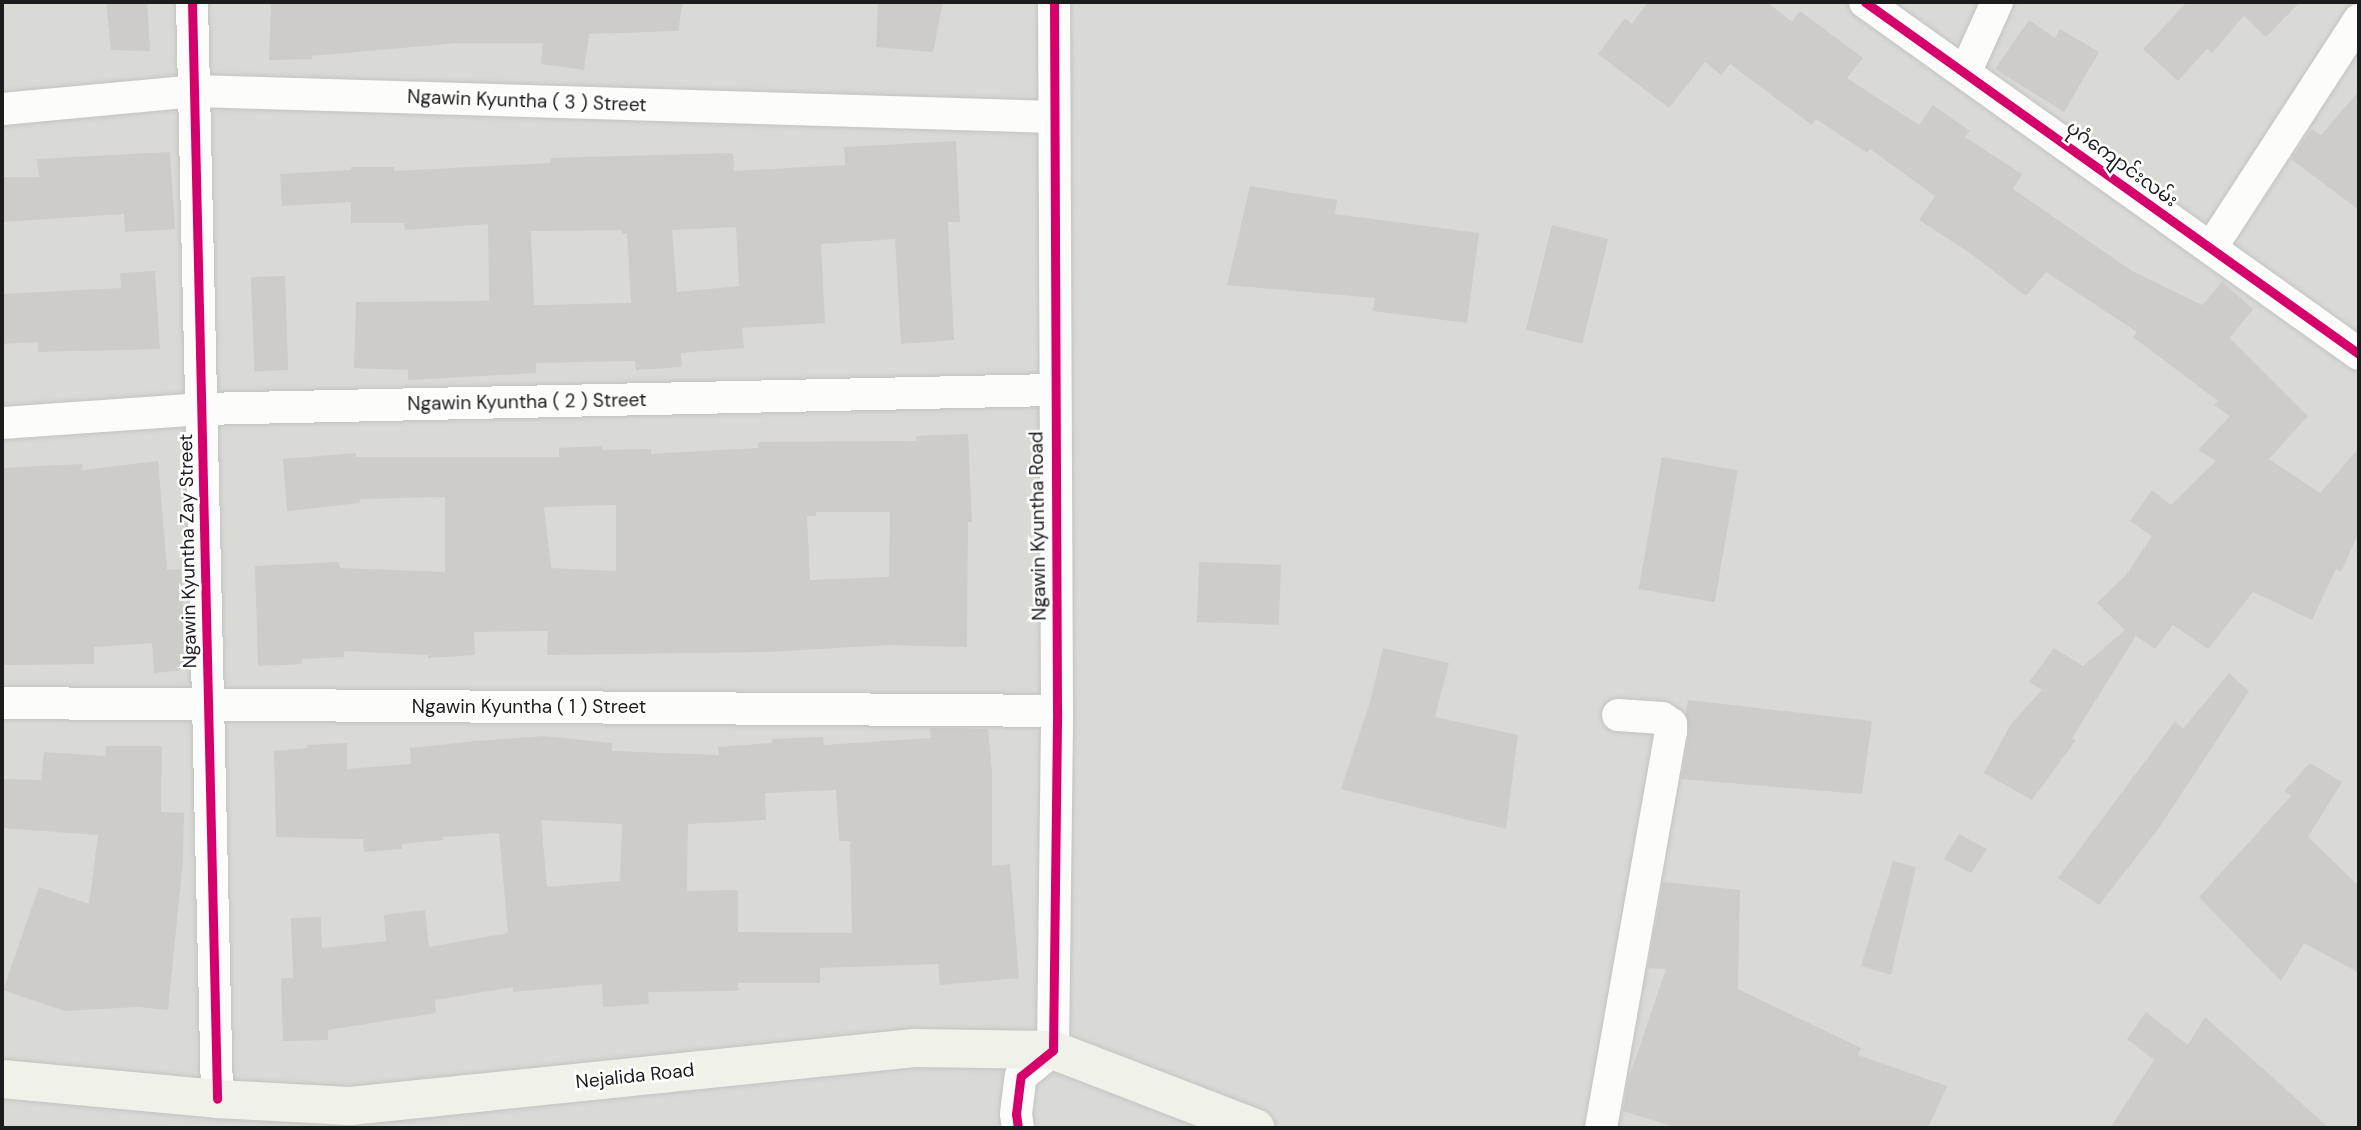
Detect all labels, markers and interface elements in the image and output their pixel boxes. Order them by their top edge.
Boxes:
street label: Ngawin Kyuntha ( 3 ) Street [407,85,647,117]
street label: ပုဂံကျောင်းလမ်း [2062,116,2182,212]
street label: Ngawin Kyuntha ( 2 ) Street [407,389,647,415]
street label: Ngawin Kyuntha Road [1025,431,1051,621]
street label: Ngawin Kyuntha Zay Street [175,433,201,669]
street label: Ngawin Kyuntha ( 1 ) Street [412,696,646,718]
street label: Nejalida Road [575,1058,695,1094]

